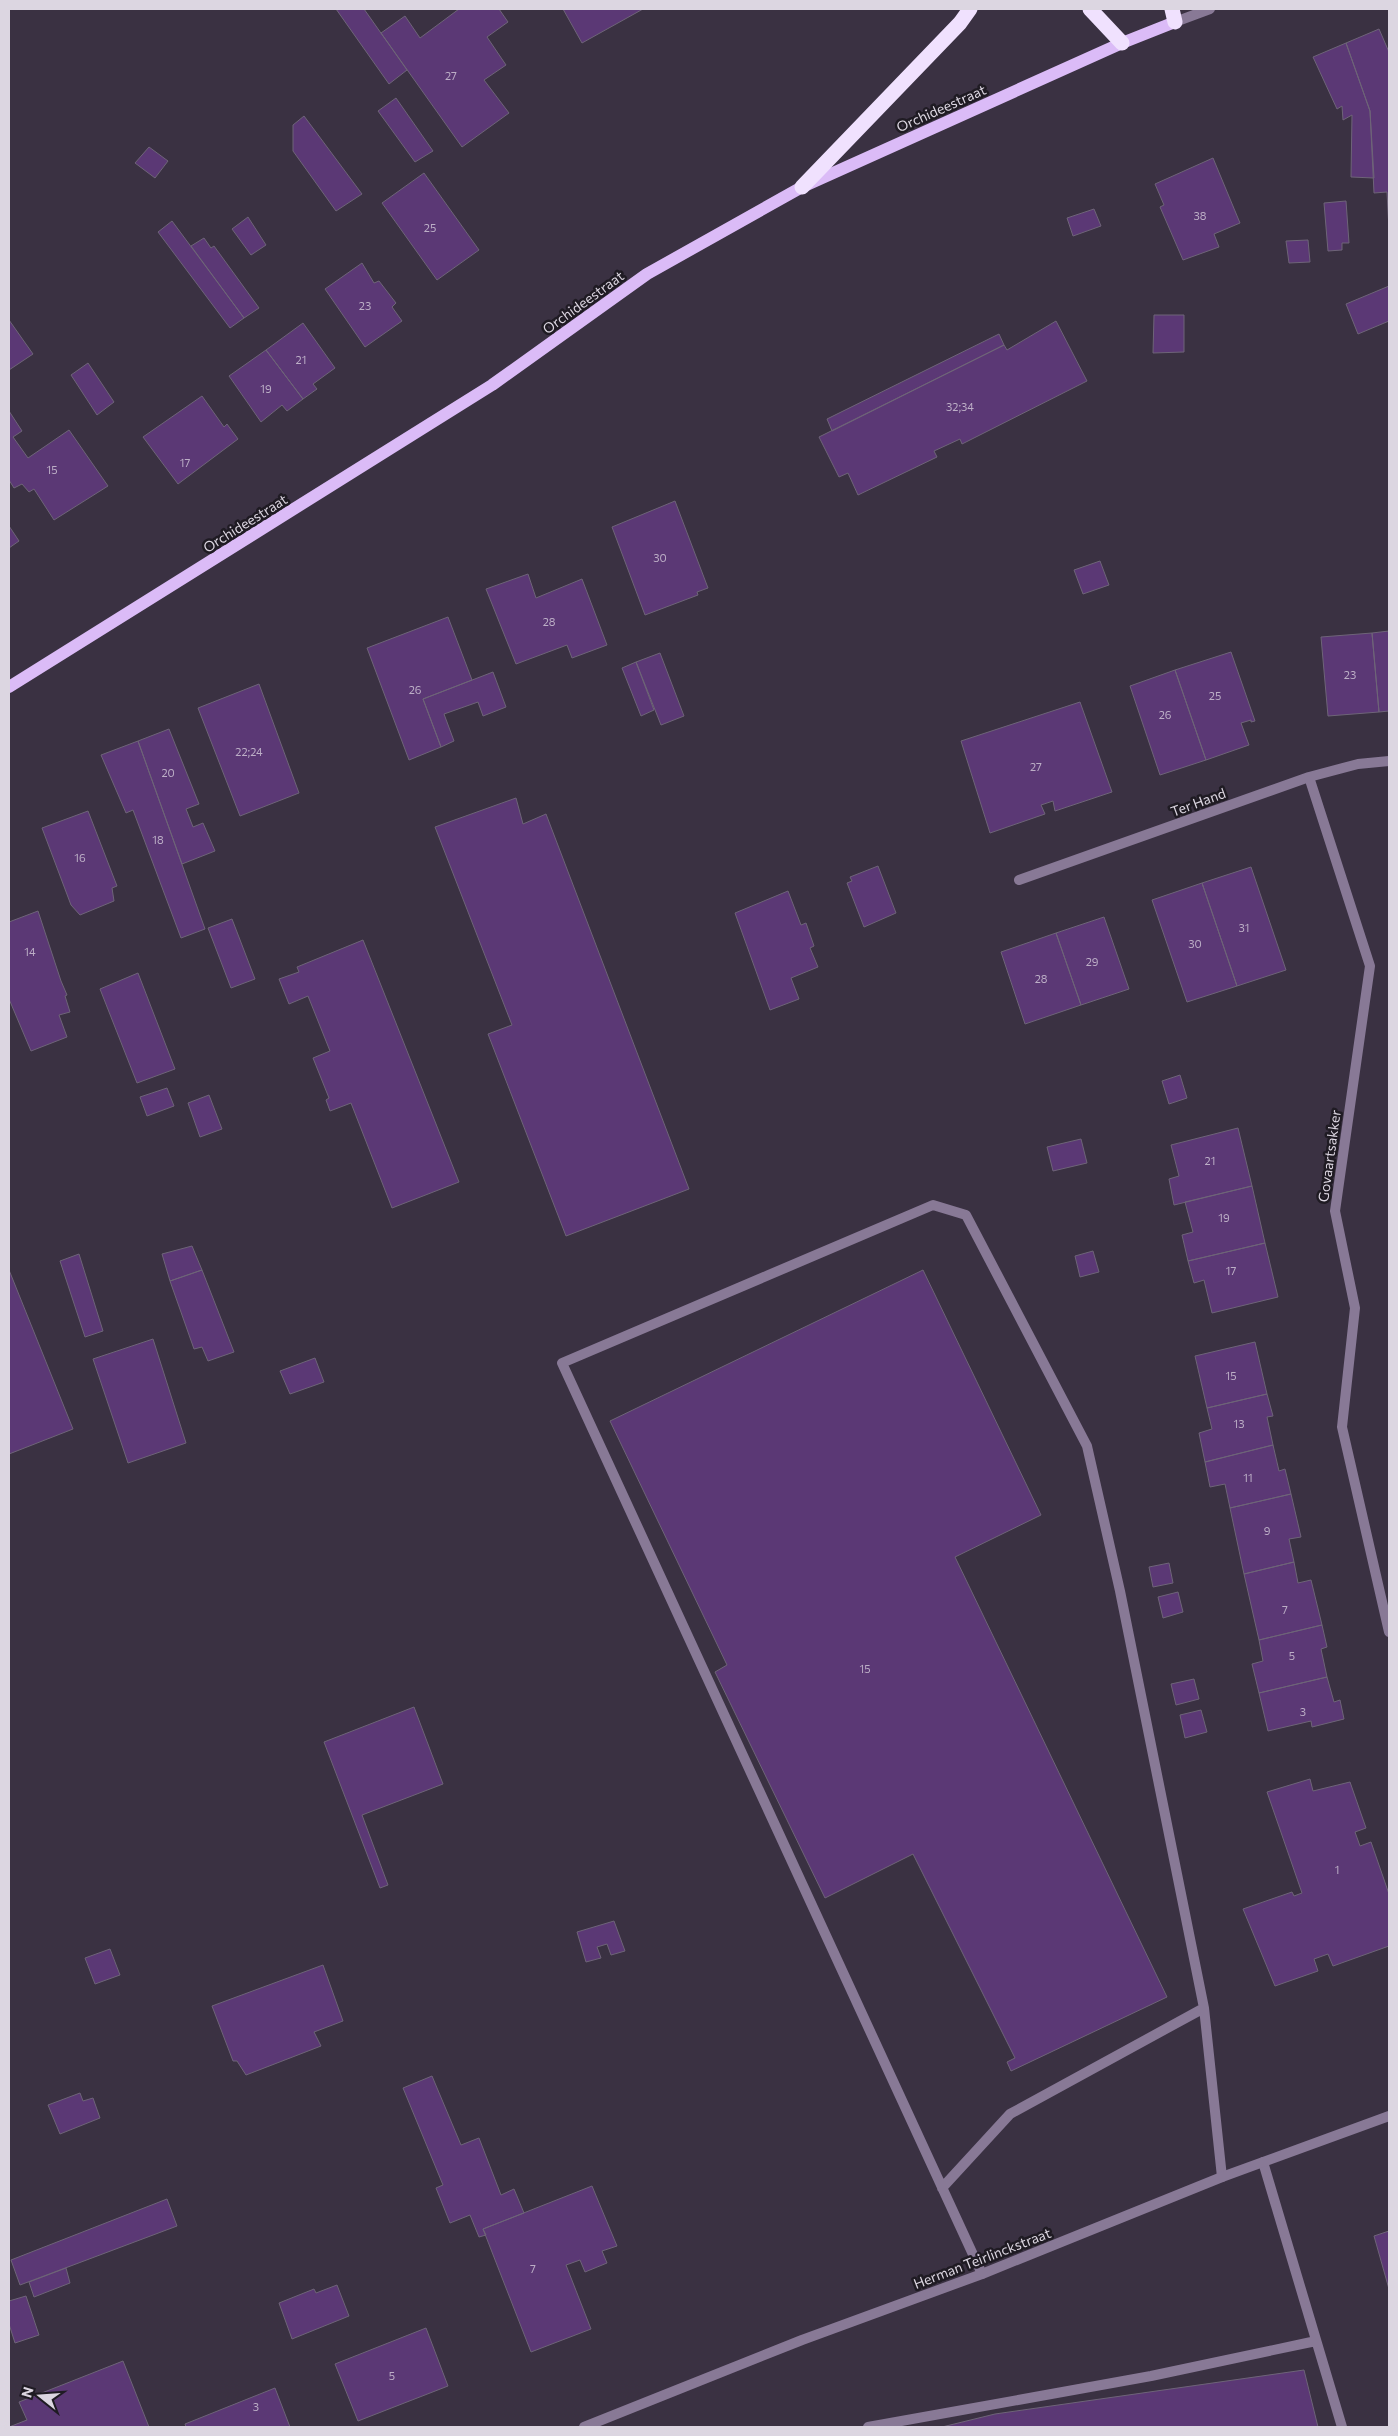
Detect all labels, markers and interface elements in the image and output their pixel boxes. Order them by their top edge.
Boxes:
house number: 27 [445,69,457,82]
street label: Orchideestraat [894,81,989,135]
house number: 38 [1194,209,1207,222]
house number: 25 [424,221,436,234]
street label: Orchideestraat [539,267,627,337]
house number: 23 [359,299,371,312]
house number: 21 [296,353,306,366]
house number: 19 [260,382,272,395]
house number: 32;34 [946,400,974,414]
house number: 17 [180,456,190,469]
house number: 15 [46,463,58,476]
street label: Orchideestraat [200,490,290,556]
house number: 30 [653,551,667,564]
house number: 28 [543,615,556,628]
house number: 23 [1344,668,1356,681]
house number: 26 [409,683,422,696]
house number: 25 [1209,689,1221,702]
house number: 26 [1159,708,1172,721]
house number: 22;24 [235,745,263,759]
house number: 27 [1030,760,1042,773]
house number: 20 [161,766,175,779]
street label: Ter Hand [1168,784,1228,820]
house number: 18 [152,833,164,846]
house number: 16 [74,851,86,864]
house number: 31 [1239,921,1249,934]
house number: 30 [1188,937,1202,950]
house number: 14 [24,945,36,958]
house number: 29 [1086,955,1099,968]
house number: 28 [1035,972,1048,985]
street label: Govaartsakker [1314,1108,1344,1203]
house number: 21 [1205,1154,1215,1167]
house number: 19 [1218,1211,1230,1224]
house number: 17 [1226,1264,1236,1277]
house number: 15 [1225,1369,1237,1382]
house number: 13 [1234,1417,1244,1430]
house number: 11 [1243,1471,1253,1484]
house number: 9 [1264,1524,1271,1537]
house number: 7 [1282,1603,1288,1616]
house number: 5 [1289,1649,1295,1662]
house number: 15 [859,1662,871,1675]
house number: 3 [1300,1705,1306,1718]
house number: 1 [1335,1863,1339,1876]
street label: Herman Teirlinckstraat [911,2224,1053,2292]
house number: 7 [530,2262,536,2275]
house number: 5 [389,2369,395,2382]
north arrow [15,2371,65,2421]
text: N [17,2385,37,2400]
house number: 3 [253,2400,259,2413]

